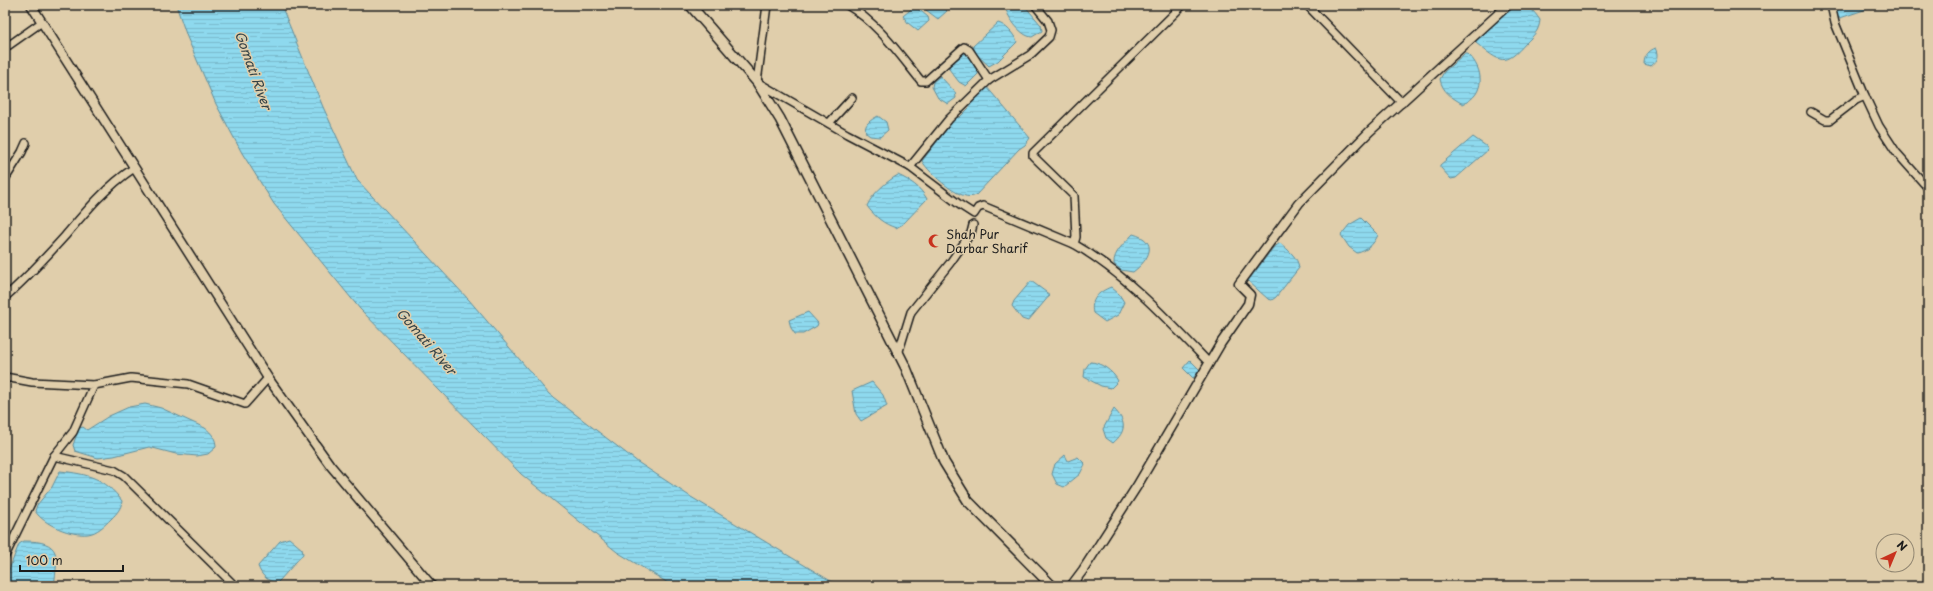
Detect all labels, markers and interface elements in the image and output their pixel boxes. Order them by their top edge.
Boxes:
water label: Gomati River [231,28,278,114]
place label: Shah Pur Darbar Sharif [946,225,1029,257]
mosque icon: Shah Pur Darbar Sharif [927,233,943,249]
water label: Gomati River [393,304,463,380]
north arrow [1875,533,1915,573]
text: N [1893,536,1912,555]
scale bar [20,547,123,573]
text: 100 m [26,551,63,569]

